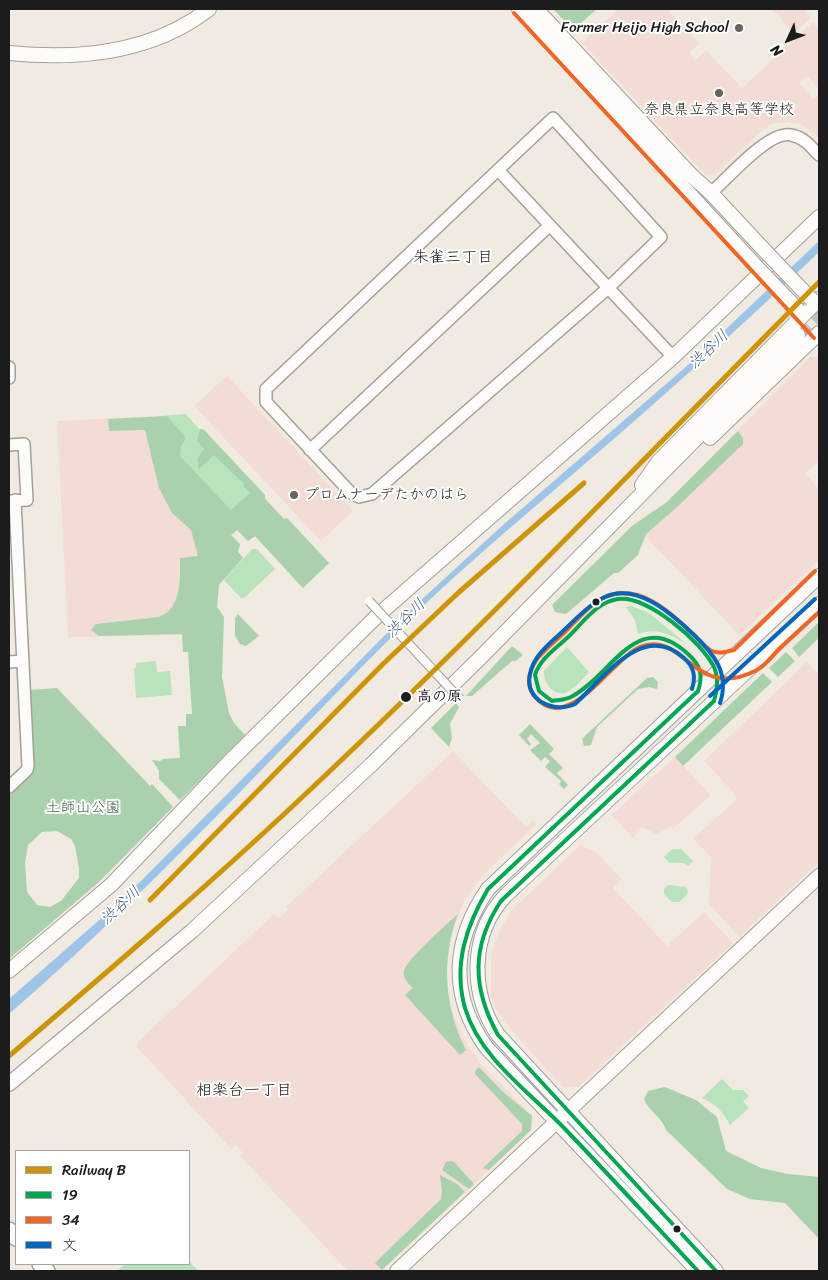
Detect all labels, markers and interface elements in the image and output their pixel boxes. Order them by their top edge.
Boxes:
north arrow [763,15,813,65]
place label: Former Heijo High School [561,19,729,37]
marker: Former Heijo High School [733,22,745,34]
text: N [764,39,789,63]
marker: 奈良県立奈良高等学校 [713,87,725,99]
place label: 奈良県立奈良高等学校 [644,101,794,119]
district label: 朱雀三丁目 [413,248,493,268]
water label: 渋谷川 [685,327,733,373]
place label: プロムナーデたかのはら [304,486,469,504]
marker: プロムナーデたかのはら [288,489,300,501]
water label: 渋谷川 [382,595,430,643]
unlabelled marker [591,597,601,607]
place label: 高の原 [417,688,462,706]
marker: 高の原 [399,690,413,704]
park label: 土師山公園 [46,799,120,817]
water label: 渋谷川 [97,883,145,929]
district label: 相楽台一丁目 [196,1081,292,1101]
legend [15,1150,190,1265]
text: Railway B [62,1157,126,1183]
text: 19 [62,1182,78,1208]
text: 34 [62,1207,80,1233]
unlabelled marker [672,1224,682,1234]
text: 文 [62,1232,77,1258]

